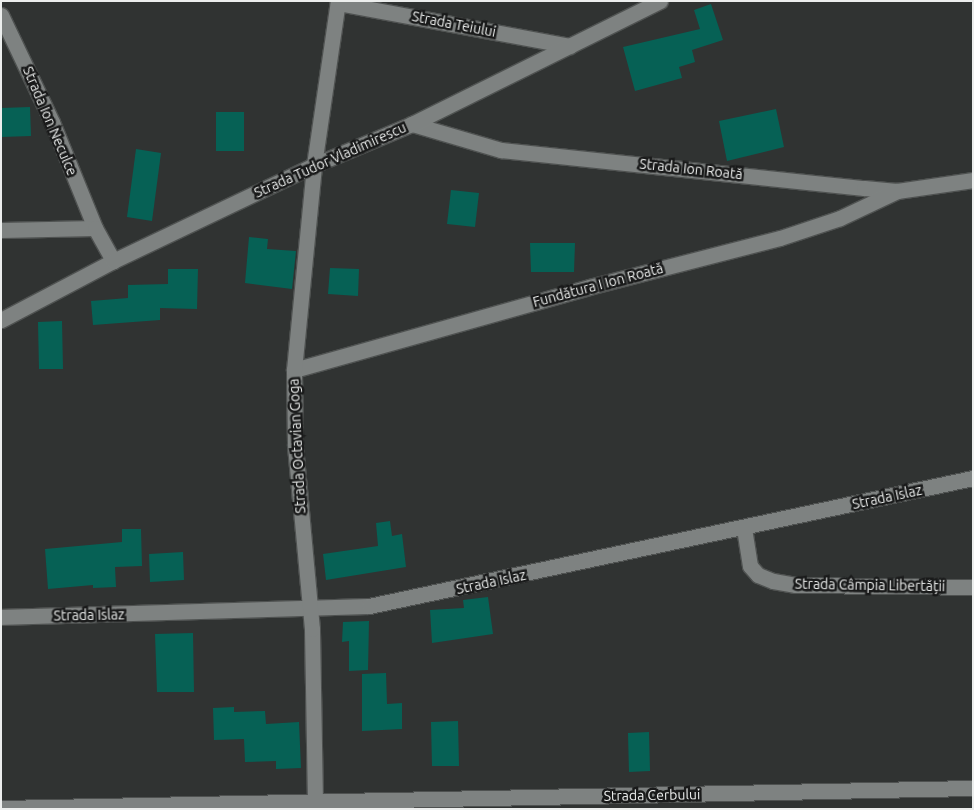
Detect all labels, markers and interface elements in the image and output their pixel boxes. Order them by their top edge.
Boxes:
street label: Strada Teiului [411,8,497,40]
street label: Strada Ion Neculce [19,64,81,178]
street label: Strada Tudor Vladimirescu [251,119,409,201]
street label: Strada Ion Roată [639,155,743,183]
street label: Fundătura I Ion Roată [531,260,665,310]
street label: Strada Octavian Goga [285,378,309,514]
street label: Strada Islaz [851,481,923,513]
street label: Strada Islaz [455,566,527,598]
street label: Strada Câmpia Libertății [795,575,945,595]
street label: Strada Islaz [53,606,125,624]
street label: Strada Cerbului [603,786,701,804]

